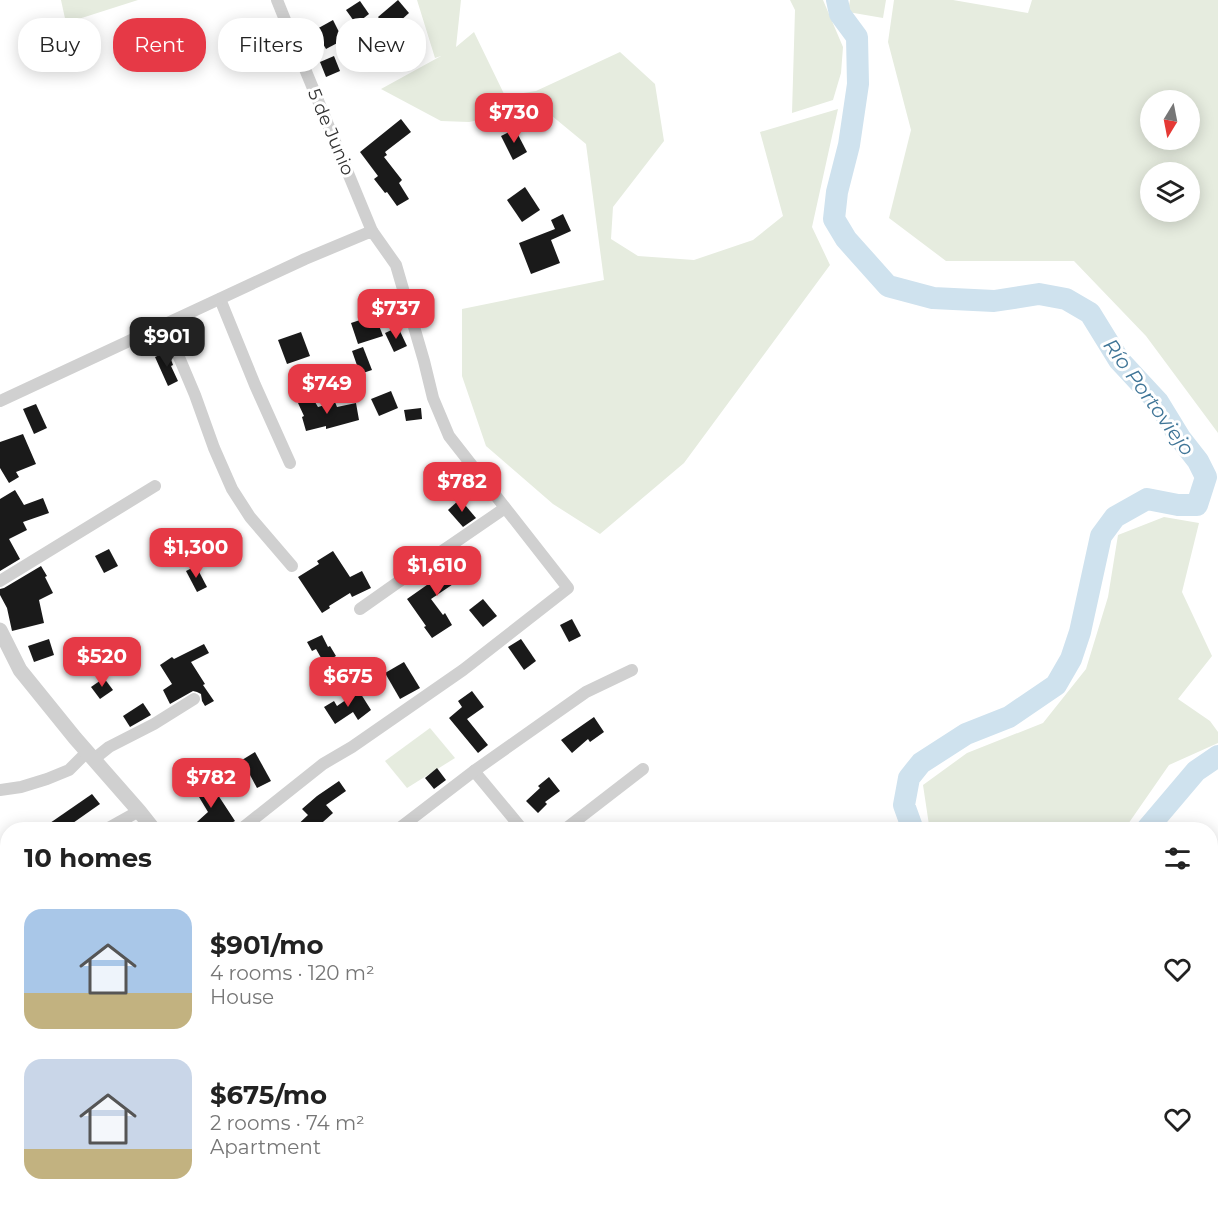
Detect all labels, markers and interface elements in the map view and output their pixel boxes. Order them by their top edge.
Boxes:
chip: Buy [18,18,101,72]
chip: Rent [113,18,206,72]
chip: Filters [218,18,324,72]
chip: New [336,18,426,72]
street label: 5 de Junio [303,85,359,179]
north arrow [1140,90,1200,150]
map controls [1140,90,1200,222]
pin: $730 [478,93,550,144]
text: $730 [489,100,539,124]
button: layers [1140,162,1200,222]
pin: $737 [360,289,432,340]
text: $737 [372,296,420,320]
pin: $901 [131,317,203,368]
text: $901 [144,324,190,348]
water label: Río Portoviejo [1099,334,1199,460]
pin: $749 [291,364,363,415]
text: $749 [302,371,352,395]
pin: $782 [426,462,498,513]
text: $782 [437,469,487,493]
pin: $1,300 [147,528,245,579]
text: $1,300 [164,535,228,559]
pin: $1,610 [388,546,486,597]
text: $1,610 [407,553,467,577]
pin: $520 [66,637,138,688]
text: $520 [77,644,127,668]
pin: $675 [312,657,384,708]
text: $675 [323,664,373,688]
pin: $782 [175,758,247,809]
text: $782 [186,765,236,789]
text: 10 homes [24,842,152,874]
icon: filters [1161,842,1194,875]
text: $901/mo [210,929,324,961]
icon: home [72,933,144,1005]
icon: heart [1161,953,1194,986]
text: 4 rooms · 120 m² [210,961,375,985]
text: House [210,985,274,1009]
text: $675/mo [210,1079,327,1111]
icon: home [72,1083,144,1155]
icon: heart [1161,1103,1194,1136]
text: 2 rooms · 74 m² [210,1111,365,1135]
text: Apartment [210,1135,321,1159]

